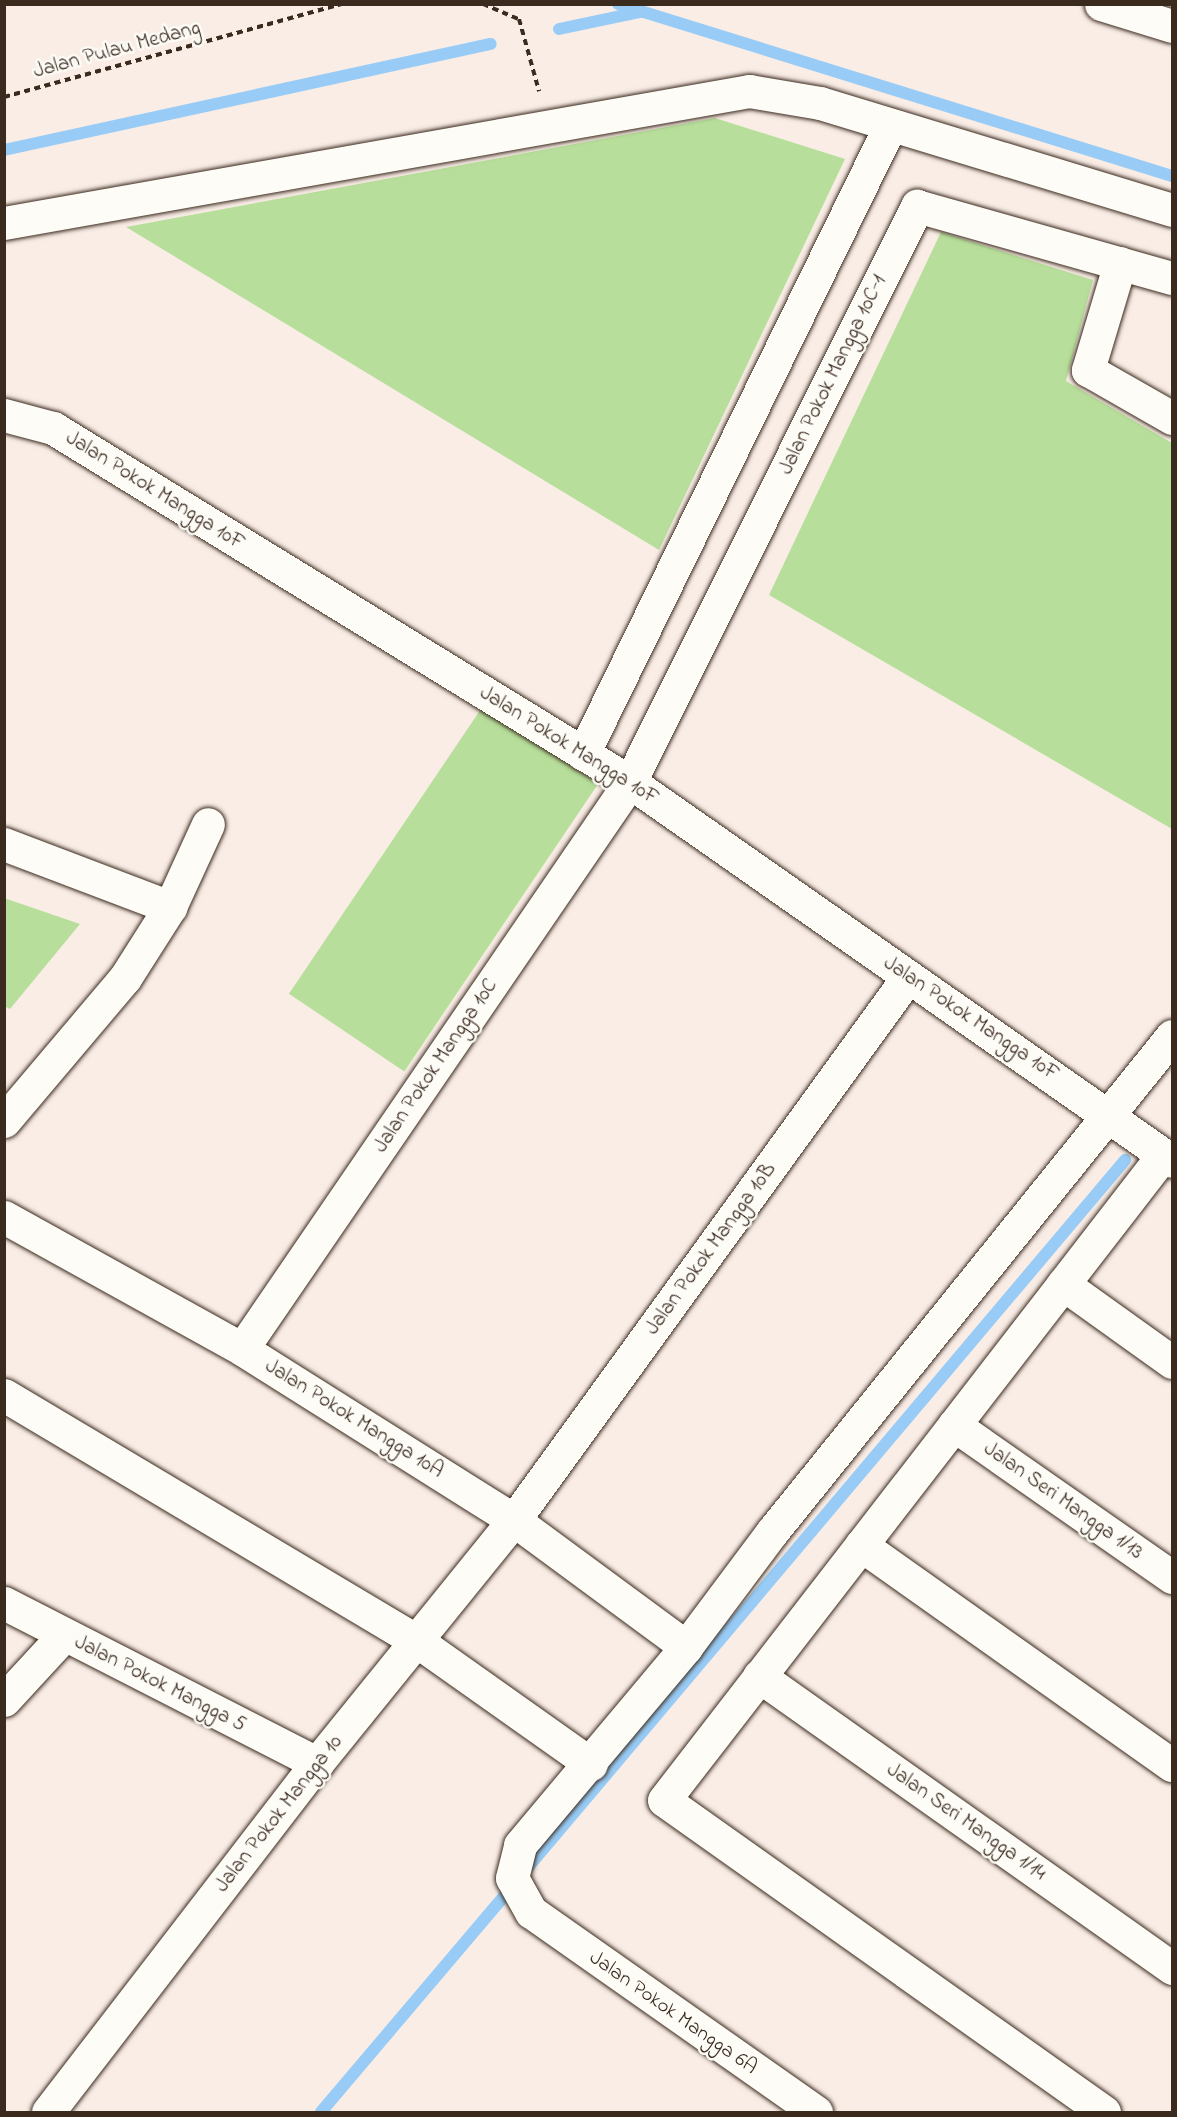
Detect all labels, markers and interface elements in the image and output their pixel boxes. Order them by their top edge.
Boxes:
street label: Jalan Pulau Medang [31,16,203,84]
street label: Jalan Pokok Mangga 10C-1 [774,271,892,479]
street label: Jalan Pokok Mangga 10F [61,426,249,556]
street label: Jalan Pokok Mangga 10F [475,681,663,811]
street label: Jalan Pokok Mangga 10F [878,951,1064,1087]
street label: Jalan Pokok Mangga 10C [368,974,504,1158]
street label: Jalan Pokok Mangga 10B [640,1158,782,1340]
street label: Jalan Pokok Mangga 10A [260,1354,448,1484]
street label: Jalan Seri Mangga 1/13 [978,1436,1148,1566]
street label: Jalan Pokok Mangga 5 [70,1630,250,1738]
street label: Jalan Pokok Mangga 10 [210,1730,348,1898]
street label: Jalan Seri Mangga 1/14 [881,1757,1051,1887]
street label: Jalan Pokok Mangga 6A [584,1946,762,2080]

